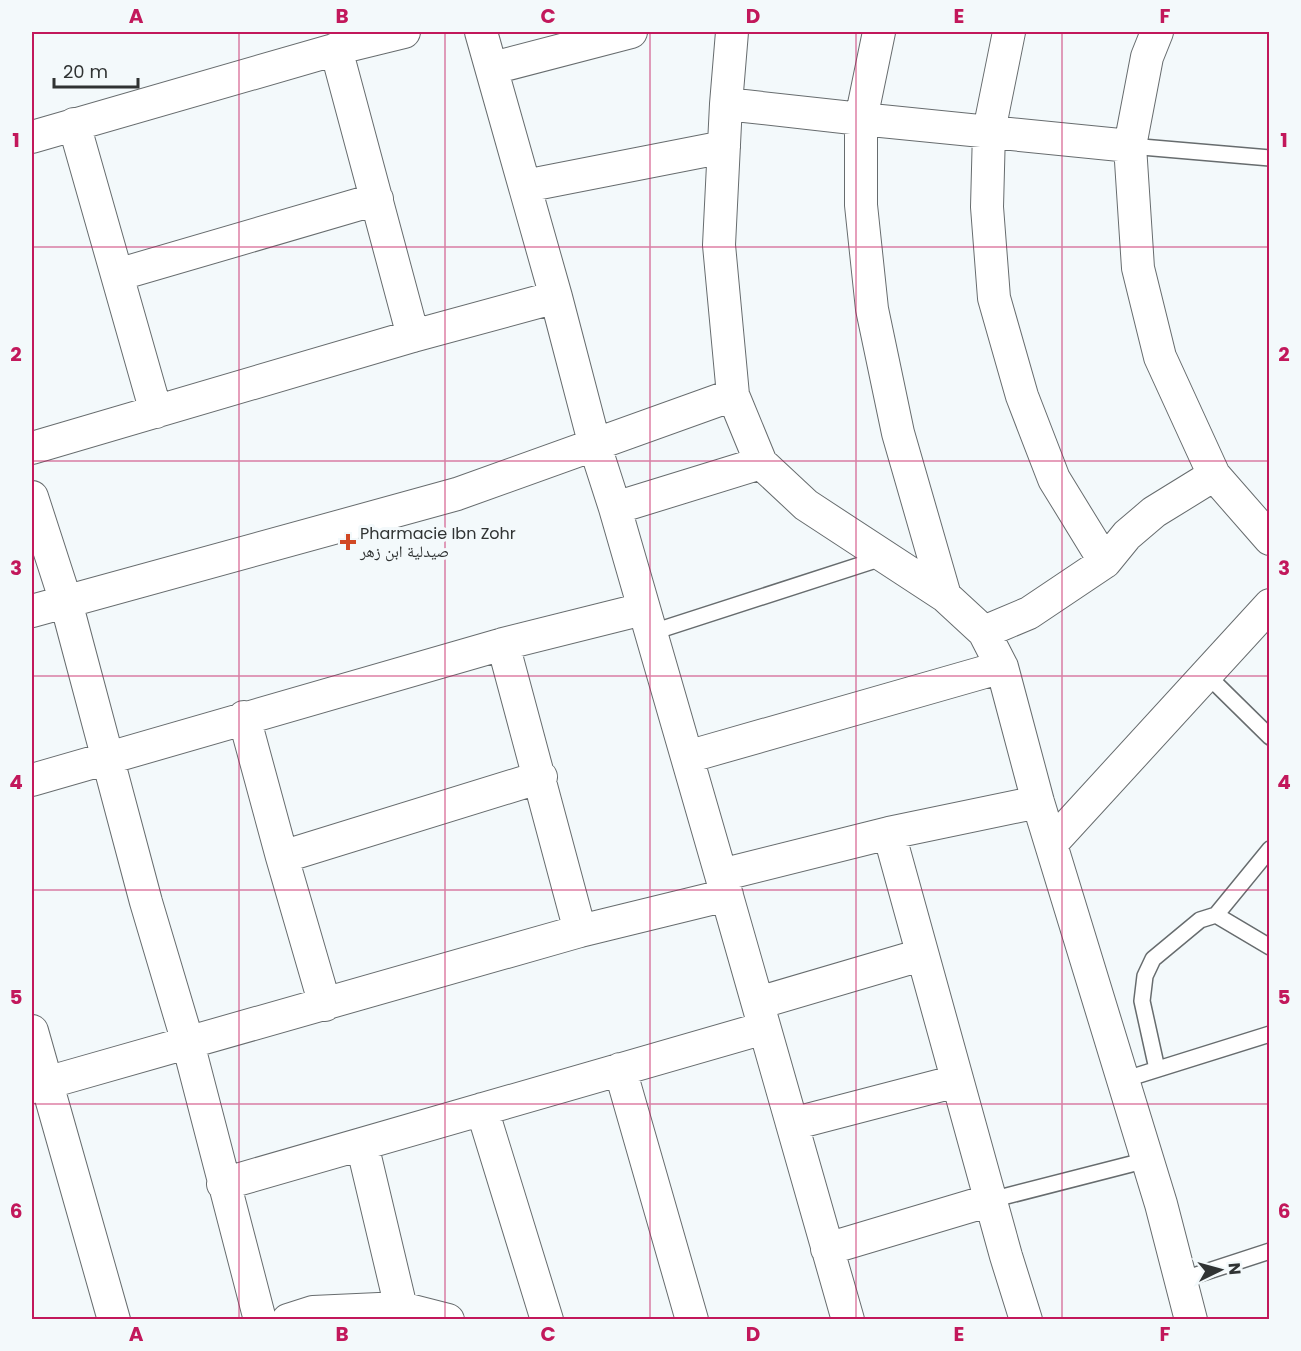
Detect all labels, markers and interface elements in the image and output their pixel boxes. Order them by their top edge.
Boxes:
text: A [129,2,144,30]
text: B [335,2,349,30]
text: C [540,2,556,30]
text: D [746,2,760,30]
text: E [954,2,964,30]
text: F [1160,2,1171,30]
scale bar [54,51,138,89]
text: 20 m [63,59,108,84]
text: 1 [12,126,20,154]
text: 1 [1280,126,1288,154]
text: 2 [10,340,22,368]
text: 2 [1278,340,1290,368]
place label: Pharmacie Ibn Zohr صيدلية ابن زهر [359,522,516,563]
marker: Pharmacie Ibn Zohr صيدلية ابن زهر [341,535,355,549]
text: 3 [10,554,22,582]
text: 3 [1278,554,1290,582]
text: 4 [9,768,23,796]
text: 4 [1277,768,1291,796]
text: 5 [10,983,23,1011]
text: 5 [1278,983,1291,1011]
text: 6 [10,1197,22,1225]
text: 6 [1278,1197,1290,1225]
north arrow [1190,1240,1250,1300]
text: N [1222,1262,1246,1276]
text: A [129,1320,144,1348]
text: B [335,1320,349,1348]
text: C [540,1320,556,1348]
text: D [746,1320,760,1348]
text: E [954,1320,964,1348]
text: F [1160,1320,1171,1348]

